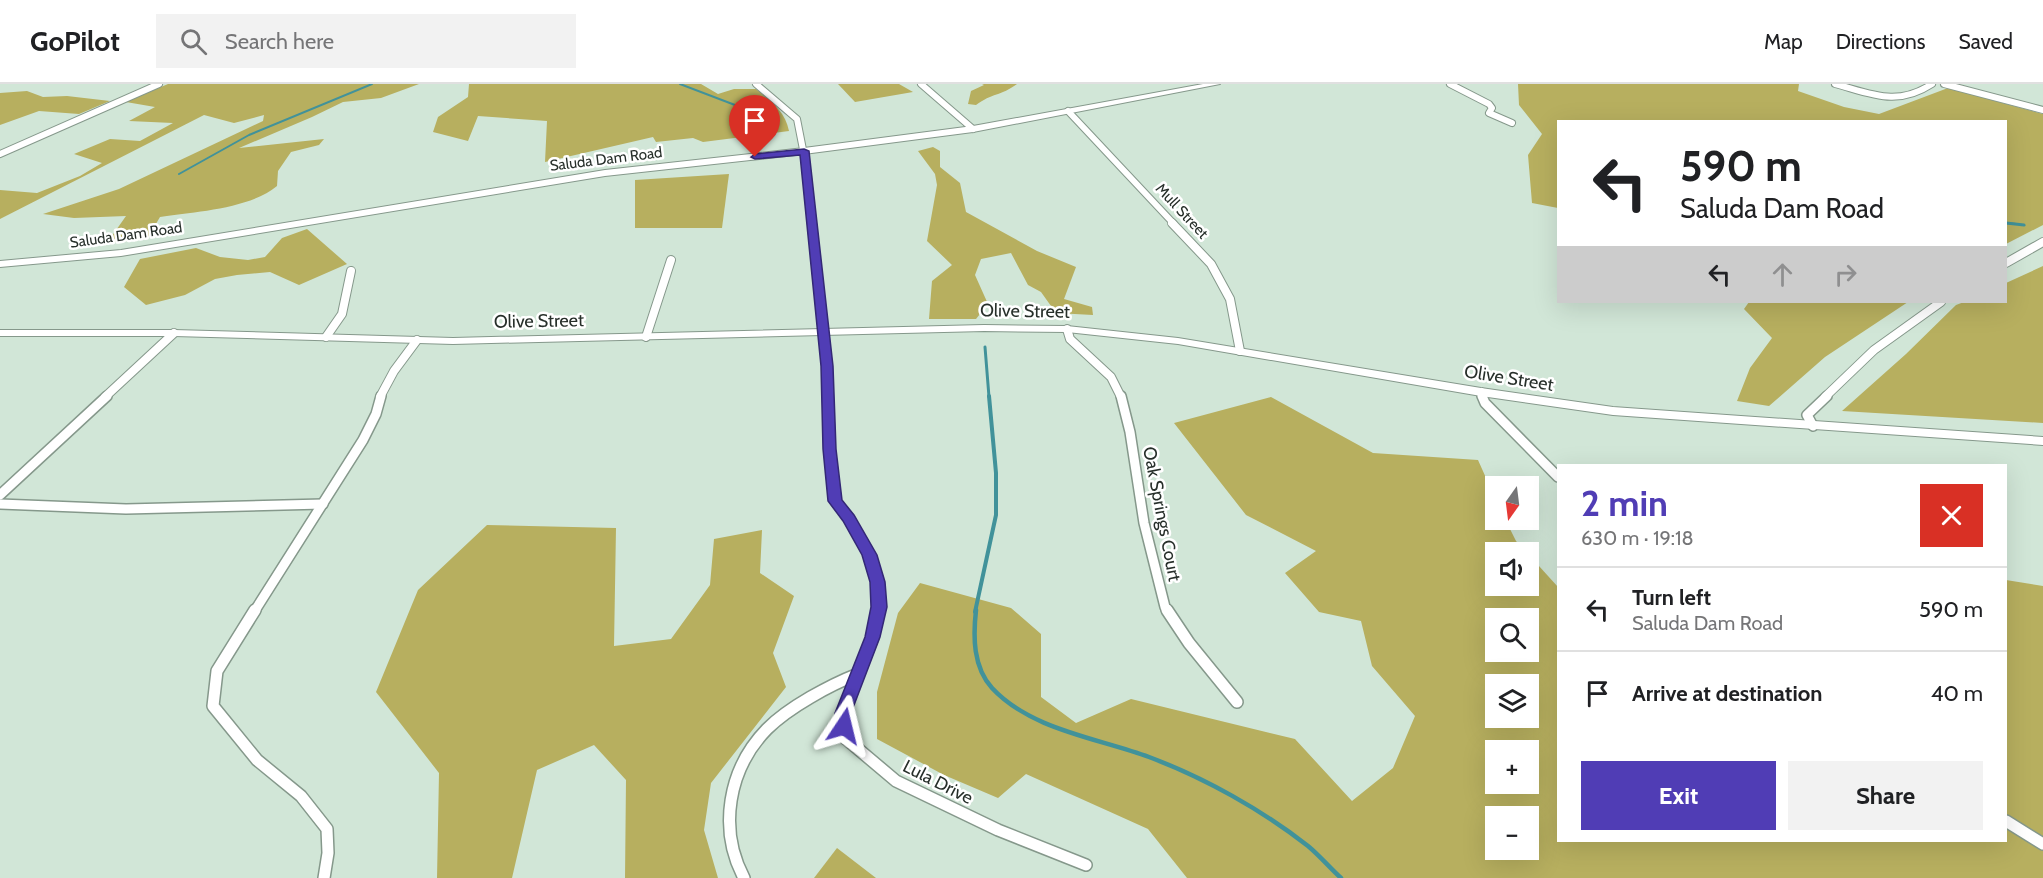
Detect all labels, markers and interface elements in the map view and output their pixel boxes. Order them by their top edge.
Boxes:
search box [156,14,576,68]
text: GoPilot [30,24,120,58]
icon: search [177,25,210,58]
text: Search here [225,28,334,55]
text: Map [1764,29,1803,54]
text: Directions [1836,29,1925,54]
text: Saved [1958,29,2013,54]
pin [729,95,780,157]
icon: arrive [738,104,771,137]
text: 590 m [1680,140,1802,192]
street label: Saluda Dam Road [549,143,663,175]
icon: left [1581,144,1659,222]
street label: Mull Street [1152,180,1212,242]
text: Saluda Dam Road [1680,192,1884,225]
street label: Saluda Dam Road [69,218,183,252]
icon: left [1703,258,1736,291]
icon: ahead [1766,258,1799,291]
icon: right [1829,258,1862,291]
street label: Olive Street [980,299,1070,323]
street label: Olive Street [494,309,584,333]
street label: Olive Street [1463,360,1555,396]
street label: Oak Springs Court [1138,445,1186,583]
north arrow [1485,476,1539,530]
map controls [1485,476,1539,860]
text: 2 min [1581,481,1668,525]
button: close [1920,484,1983,547]
text: 630 m · 19:18 [1581,526,1694,550]
button: sound [1485,542,1539,596]
text: Turn left [1632,584,1711,611]
icon: left [1581,593,1614,626]
text: 590 m [1919,596,1983,623]
button: search [1485,608,1539,662]
text: Saluda Dam Road [1632,611,1783,635]
button: layers [1485,674,1539,728]
icon: arrive [1581,677,1614,710]
text: Arrive at destination [1632,680,1822,707]
text: 40 m [1931,680,1983,707]
position arrow [812,694,876,758]
button: + [1485,740,1539,794]
street label: Lula Drive [899,755,977,809]
button: Exit [1581,761,1776,830]
button: Share [1788,761,1983,830]
button: − [1485,806,1539,860]

